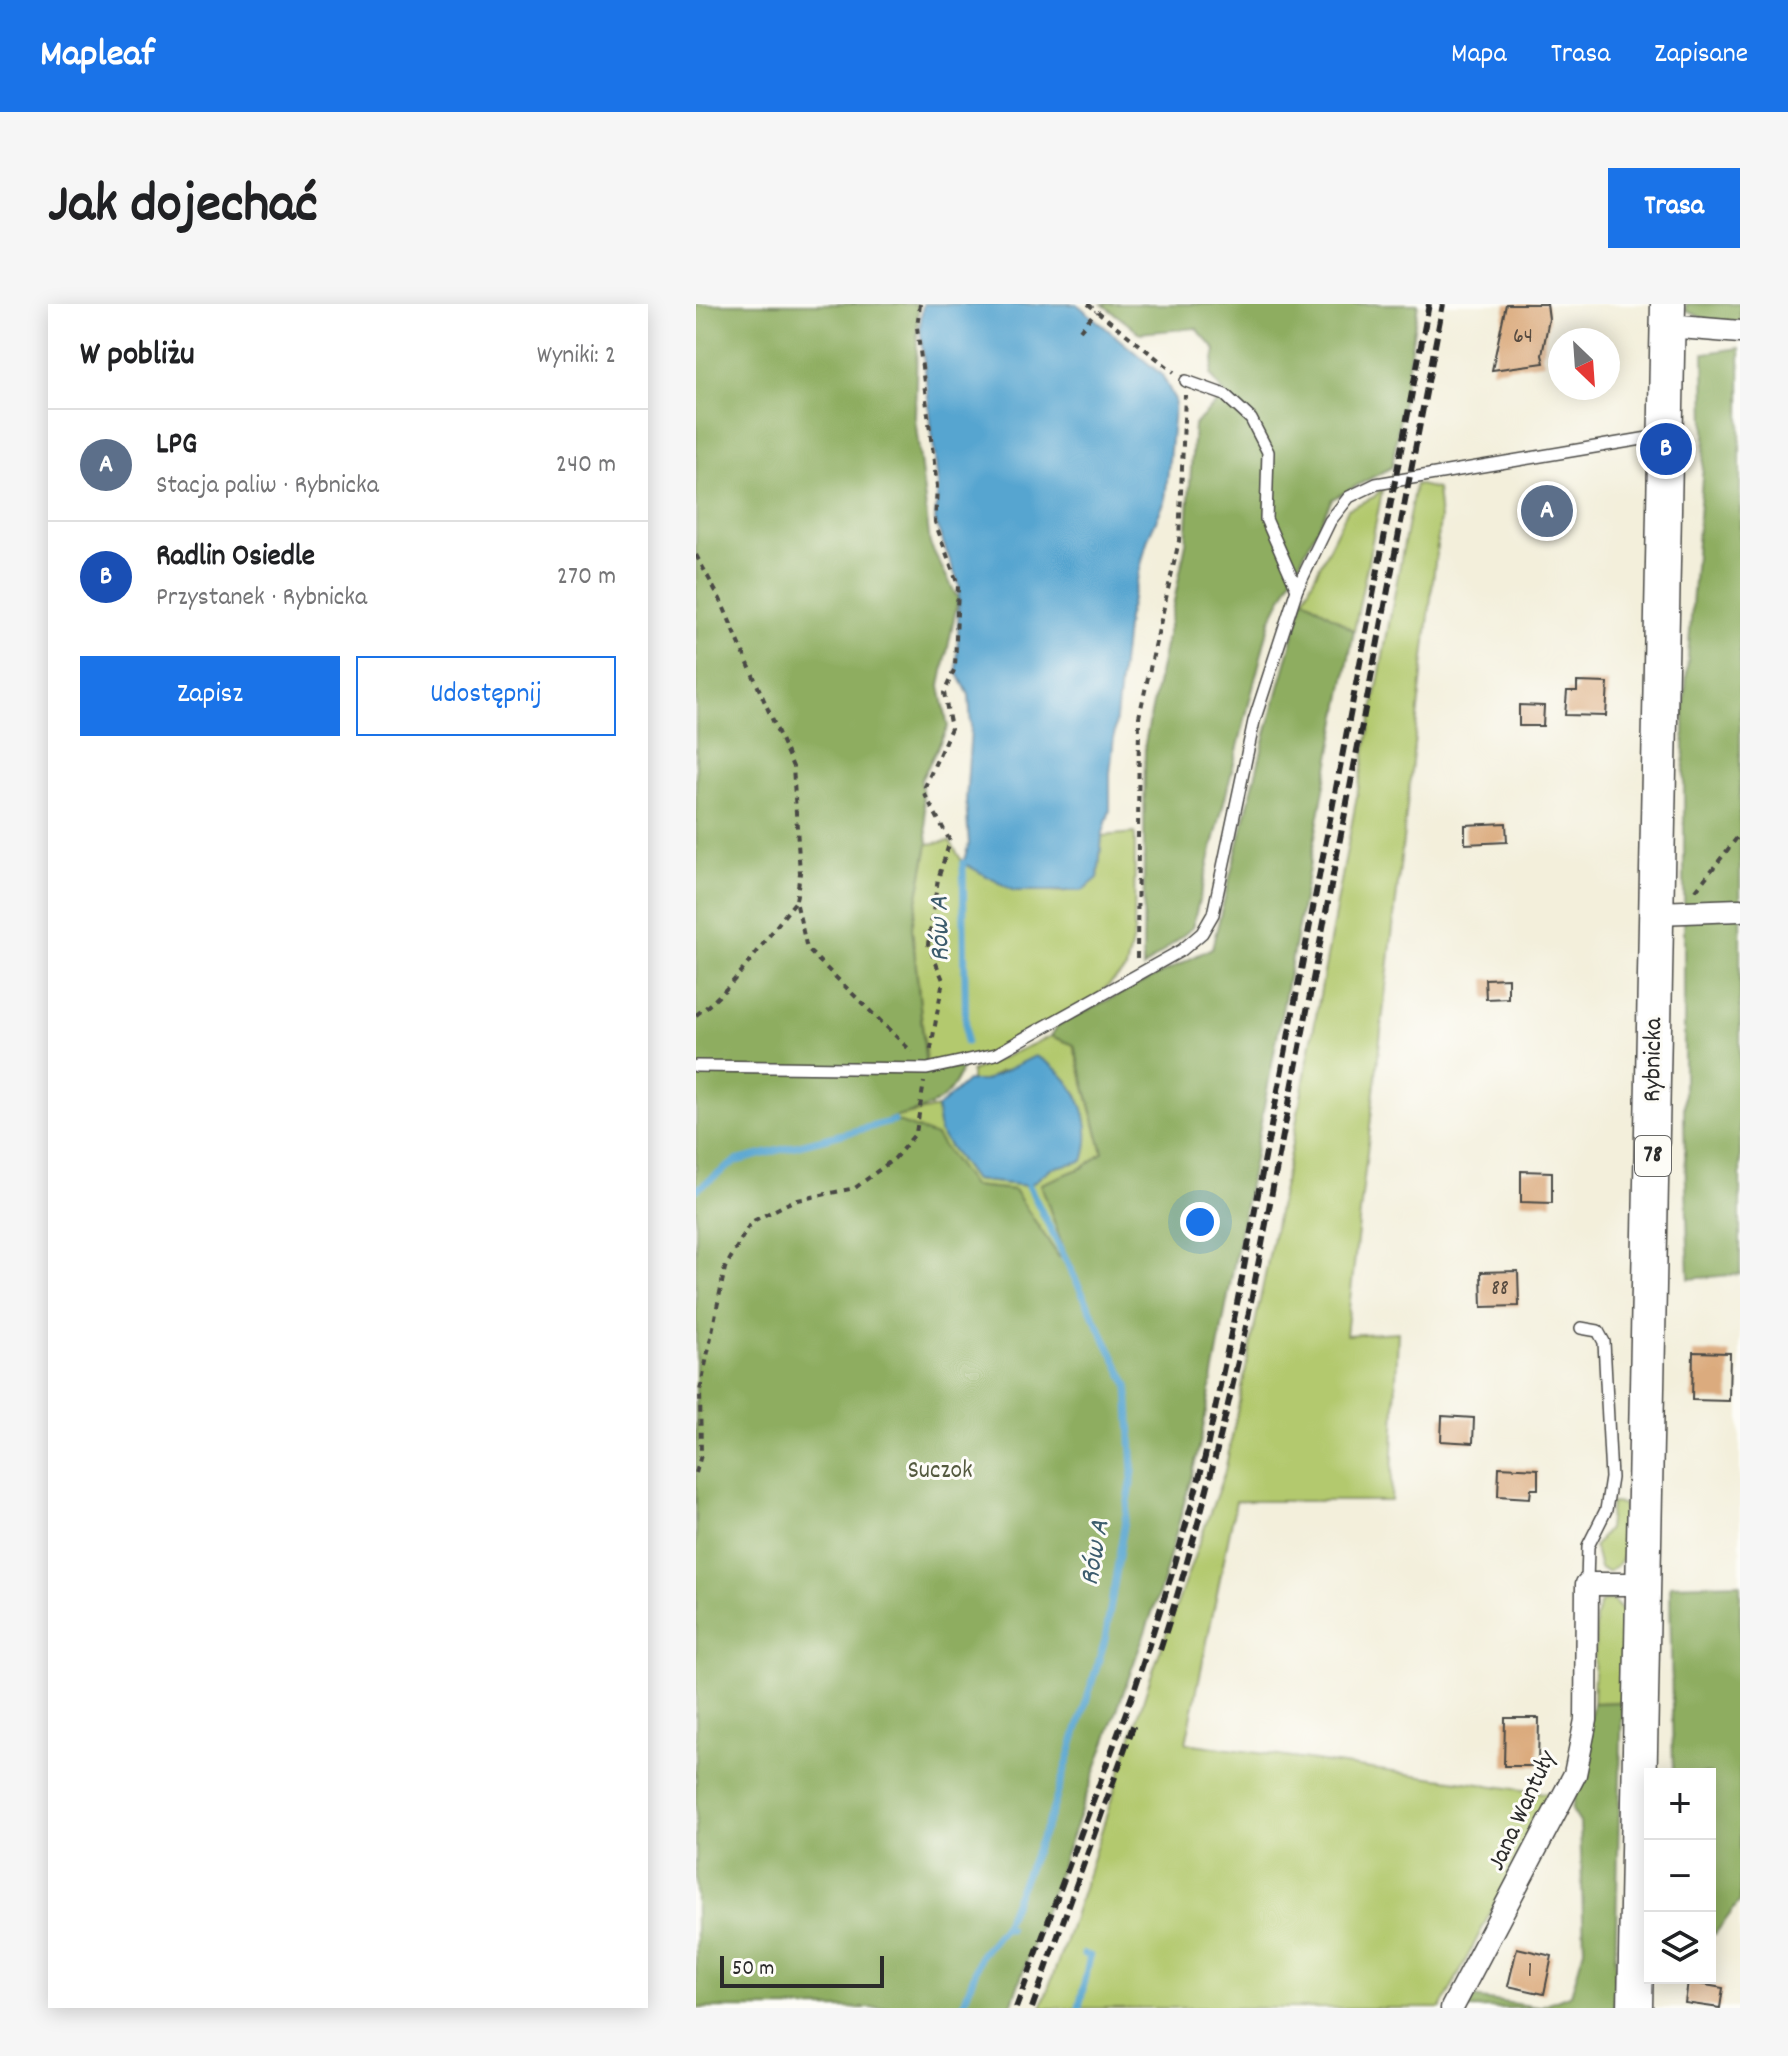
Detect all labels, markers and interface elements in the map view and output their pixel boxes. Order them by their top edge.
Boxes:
text: Mapleaf [40,29,155,84]
text: Mapa [1451,36,1507,76]
text: Trasa [1551,36,1610,76]
text: Zapisane [1654,36,1748,76]
text: Jak dojechać [48,168,318,248]
button: Trasa [1608,168,1740,248]
house number: 64 [1513,322,1533,353]
north arrow [1548,328,1620,400]
text: W pobliżu [80,332,195,381]
text: Wyniki: 2 [537,338,616,375]
pin: B [1640,419,1692,479]
text: LPG [156,425,197,468]
text: A [99,447,113,484]
text: 240 m [556,447,616,484]
text: Stacja paliw · Rybnicka [156,468,379,505]
pin: A [1521,481,1573,541]
text: Radlin Osiedle [156,537,315,580]
text: B [100,559,112,596]
text: 270 m [557,559,616,596]
text: Przystanek · Rybnicka [156,580,367,617]
button: Zapisz [80,656,340,736]
button: Udostępnij [356,656,616,736]
water label: Rów A [921,896,963,962]
street label: Rybnicka [1635,1017,1673,1103]
road number: 78 [1635,1136,1671,1176]
your location [1180,1202,1220,1242]
house number: 88 [1491,1274,1509,1305]
park label: Suczok [907,1453,973,1490]
water label: Rów A [1072,1517,1122,1589]
street label: Jana Wantuły [1479,1744,1567,1877]
map controls [1644,1768,1716,1984]
button: + [1644,1768,1716,1840]
button: − [1644,1840,1716,1912]
button: layers [1644,1912,1716,1984]
scale bar [720,1952,884,1988]
text: 50 m [732,1954,774,1985]
house number: 1 [1528,1956,1532,1987]

